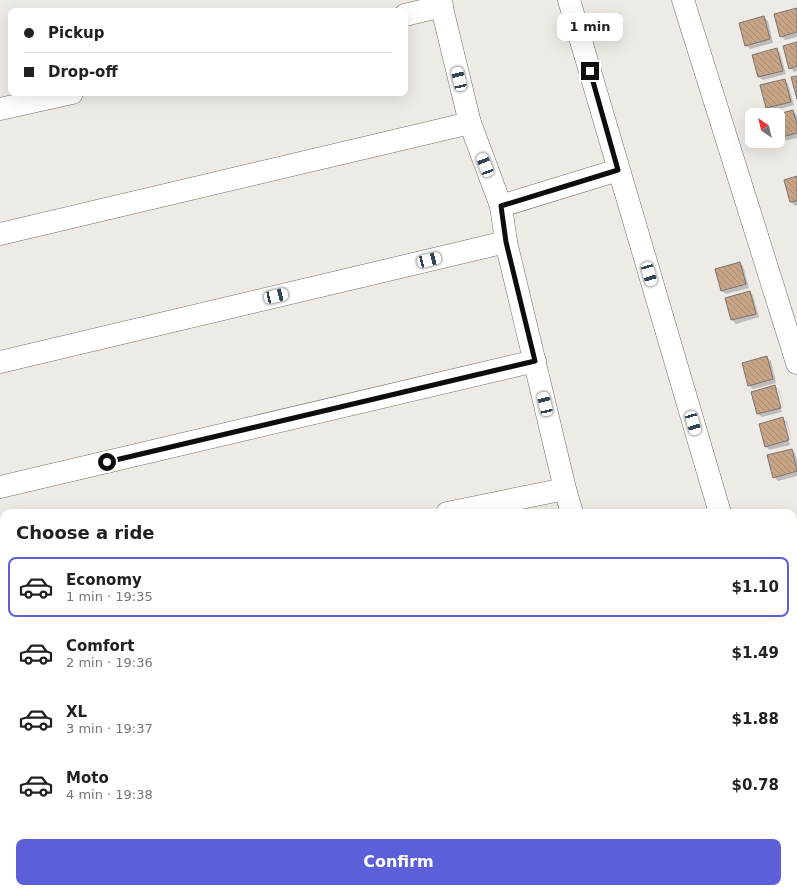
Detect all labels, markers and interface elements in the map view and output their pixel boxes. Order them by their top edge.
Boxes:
callout: 1 min [557,13,623,41]
text: 1 min [570,19,610,34]
text: Pickup [48,24,104,42]
route end [581,62,599,80]
text: Drop-off [48,63,118,81]
car [450,66,468,92]
north arrow [745,108,785,148]
map controls [745,108,785,148]
car [475,152,495,178]
car [416,251,442,269]
car [640,261,658,287]
car [263,287,289,305]
car [536,391,554,417]
car [684,410,702,436]
route start [98,453,116,471]
text: Choose a ride [16,522,155,543]
icon: car [18,569,54,605]
text: Economy [66,571,142,589]
text: $1.10 [732,578,779,596]
text: 1 min · 19:35 [66,589,153,604]
icon: car [18,635,54,671]
text: Comfort [66,637,134,655]
text: $1.49 [732,644,779,662]
text: 2 min · 19:36 [66,655,153,670]
icon: car [18,701,54,737]
text: XL [66,703,87,721]
text: $1.88 [732,710,779,728]
text: 3 min · 19:37 [66,721,153,736]
icon: car [18,767,54,803]
text: Moto [66,769,109,787]
text: $0.78 [732,776,779,794]
text: 4 min · 19:38 [66,787,153,802]
button: Confirm [16,839,781,885]

